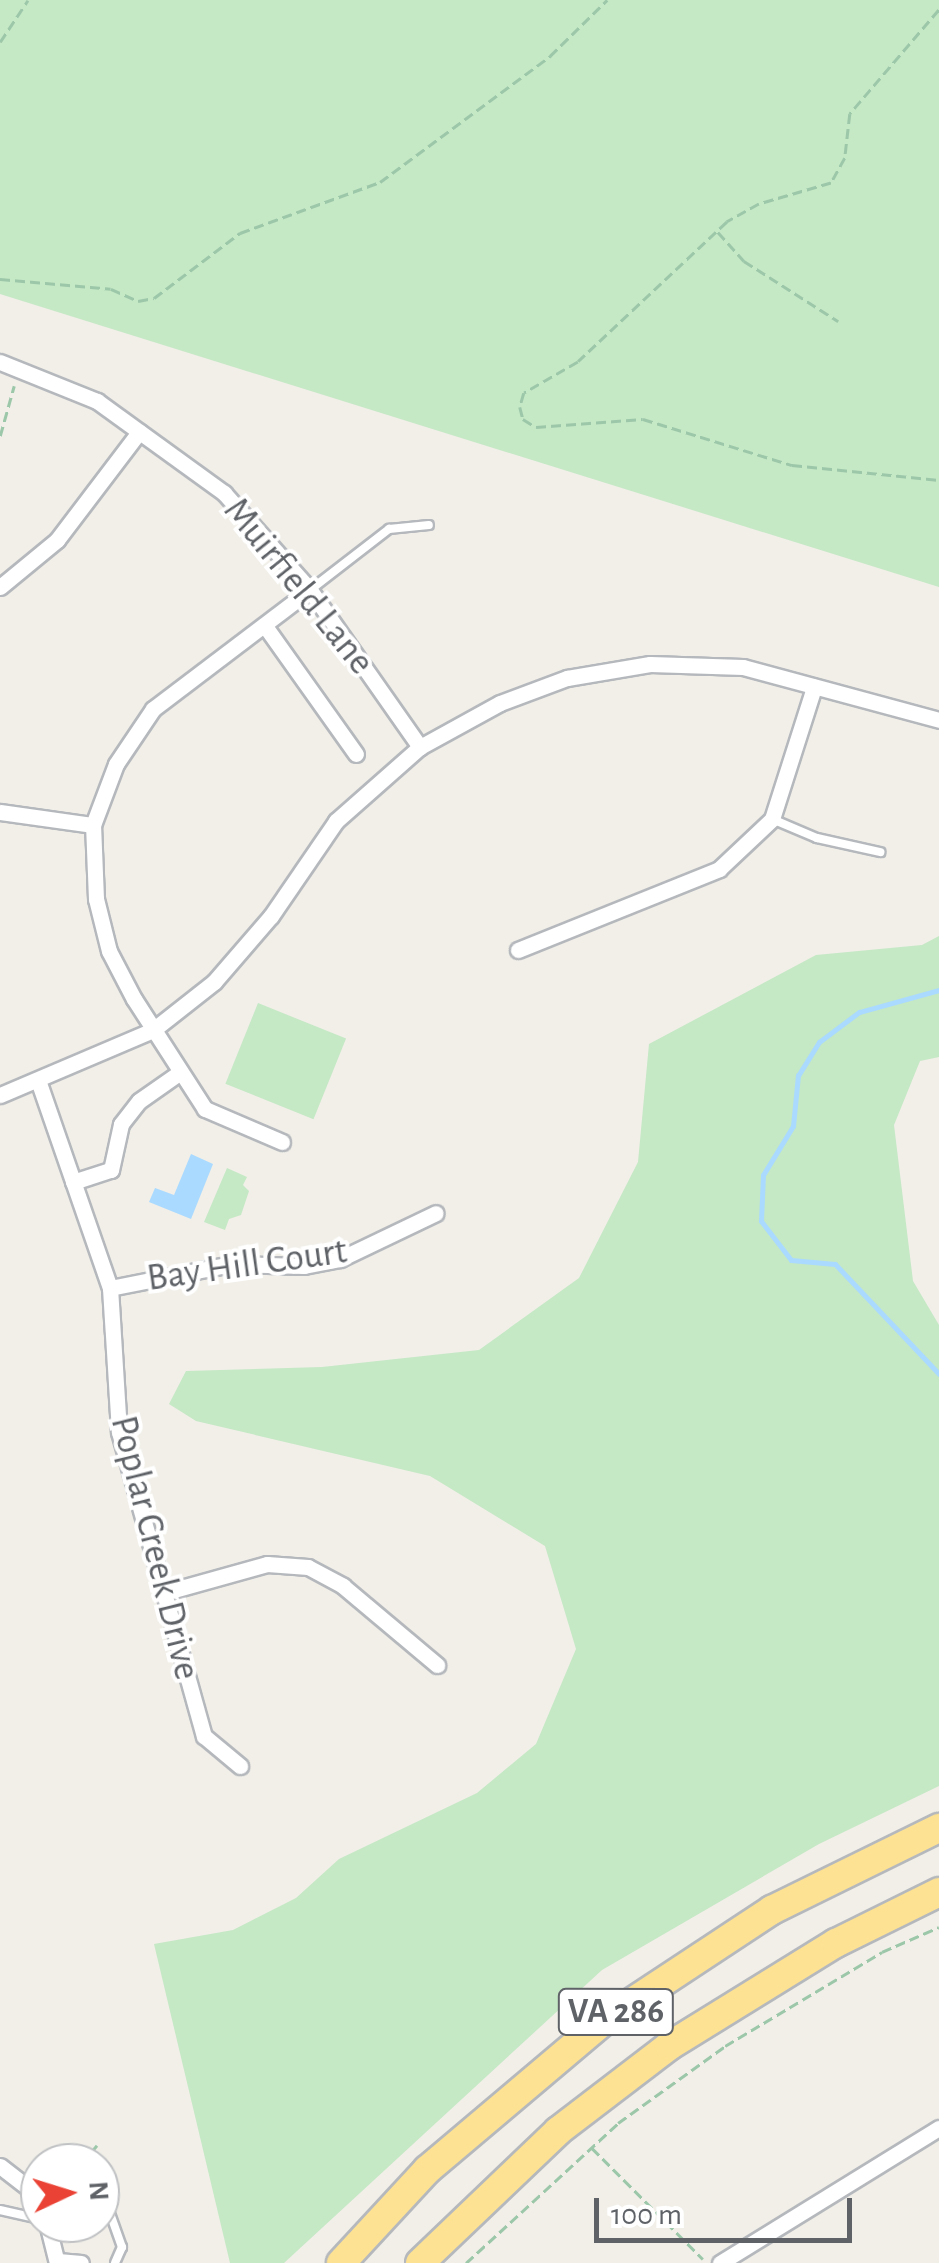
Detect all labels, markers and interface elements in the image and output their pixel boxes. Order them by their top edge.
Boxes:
street label: Muirfield Lane [213,489,383,685]
street label: Bay Hill Court [144,1229,350,1303]
street label: Poplar Creek Drive [99,1411,209,1685]
road number: VA 286 [556,1982,676,2042]
north arrow [20,2143,120,2243]
scale bar [599,2178,856,2240]
text: N [83,2180,113,2202]
text: 100 m [611,2200,682,2230]

